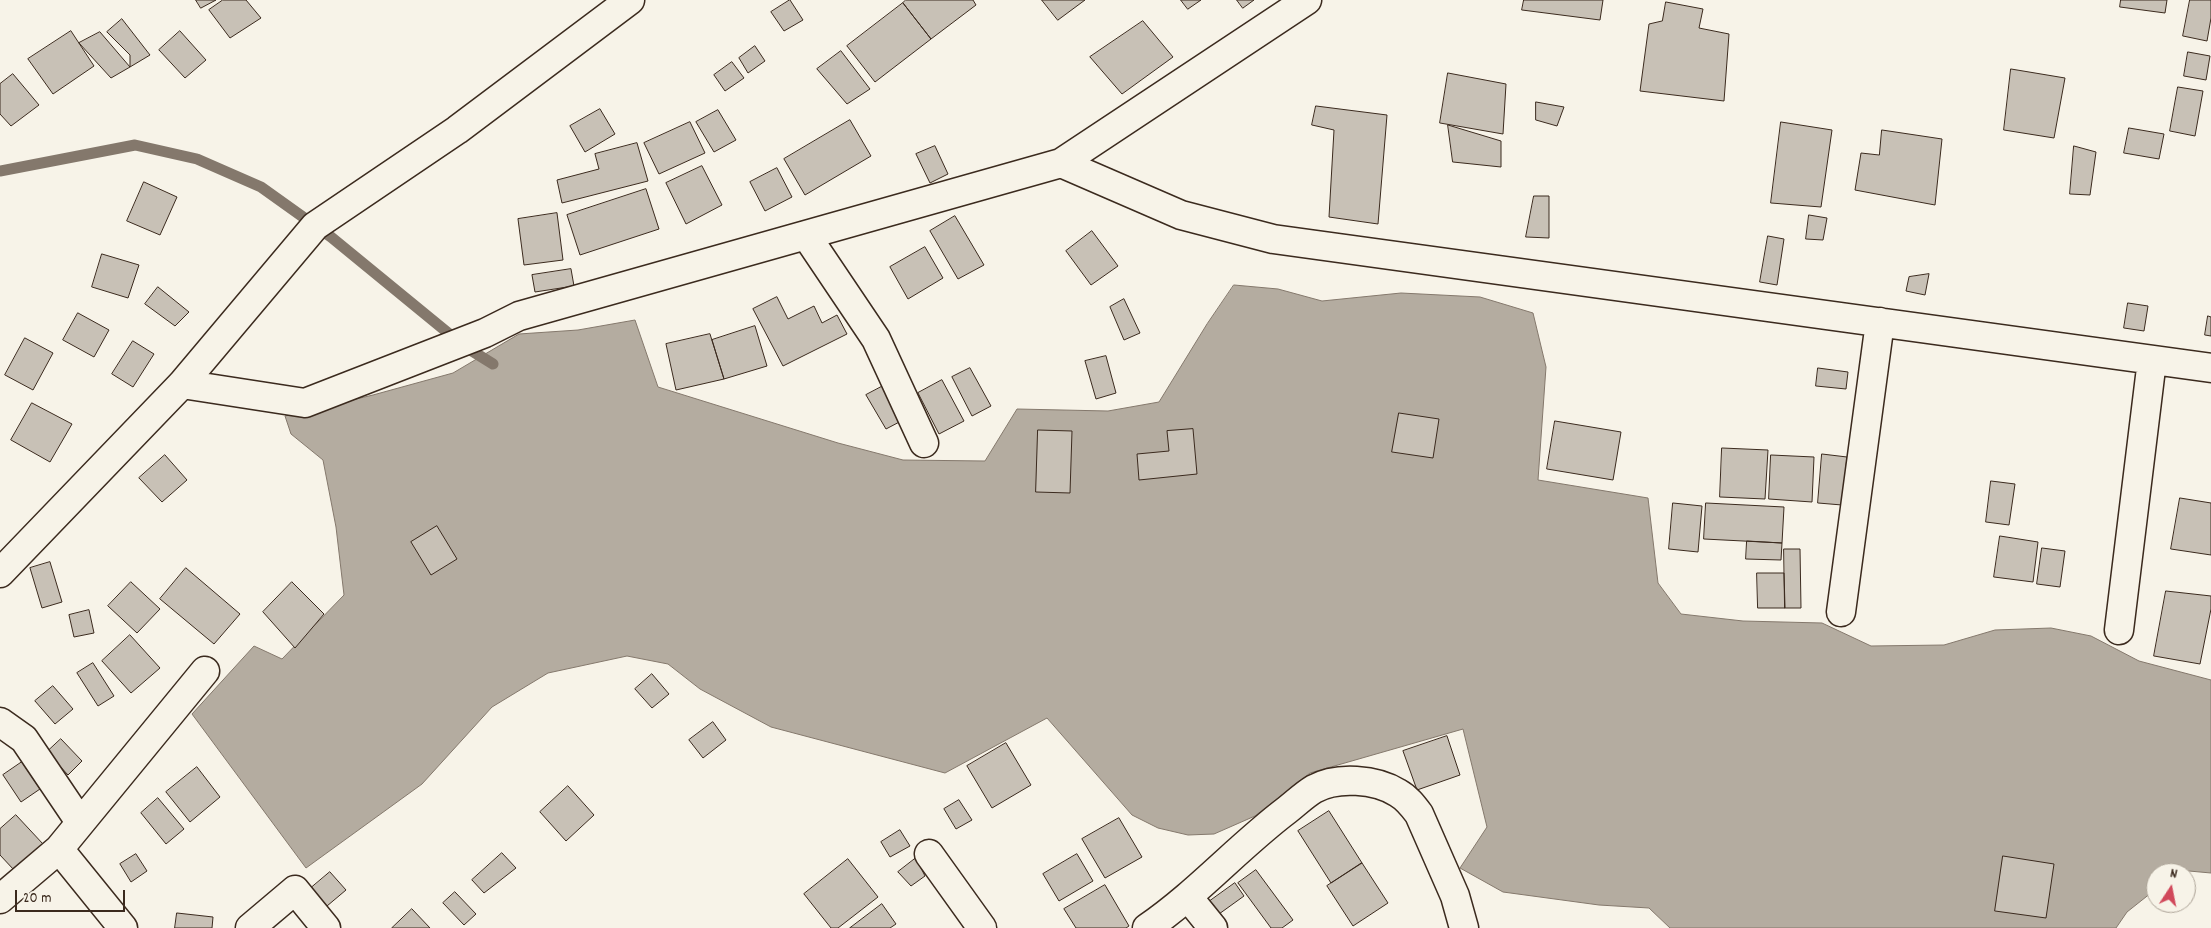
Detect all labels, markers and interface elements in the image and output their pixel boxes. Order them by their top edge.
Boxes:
north arrow [2146,863,2196,913]
text: N [2168,864,2179,885]
scale bar [18,880,128,912]
text: 20 m [23,888,51,910]

